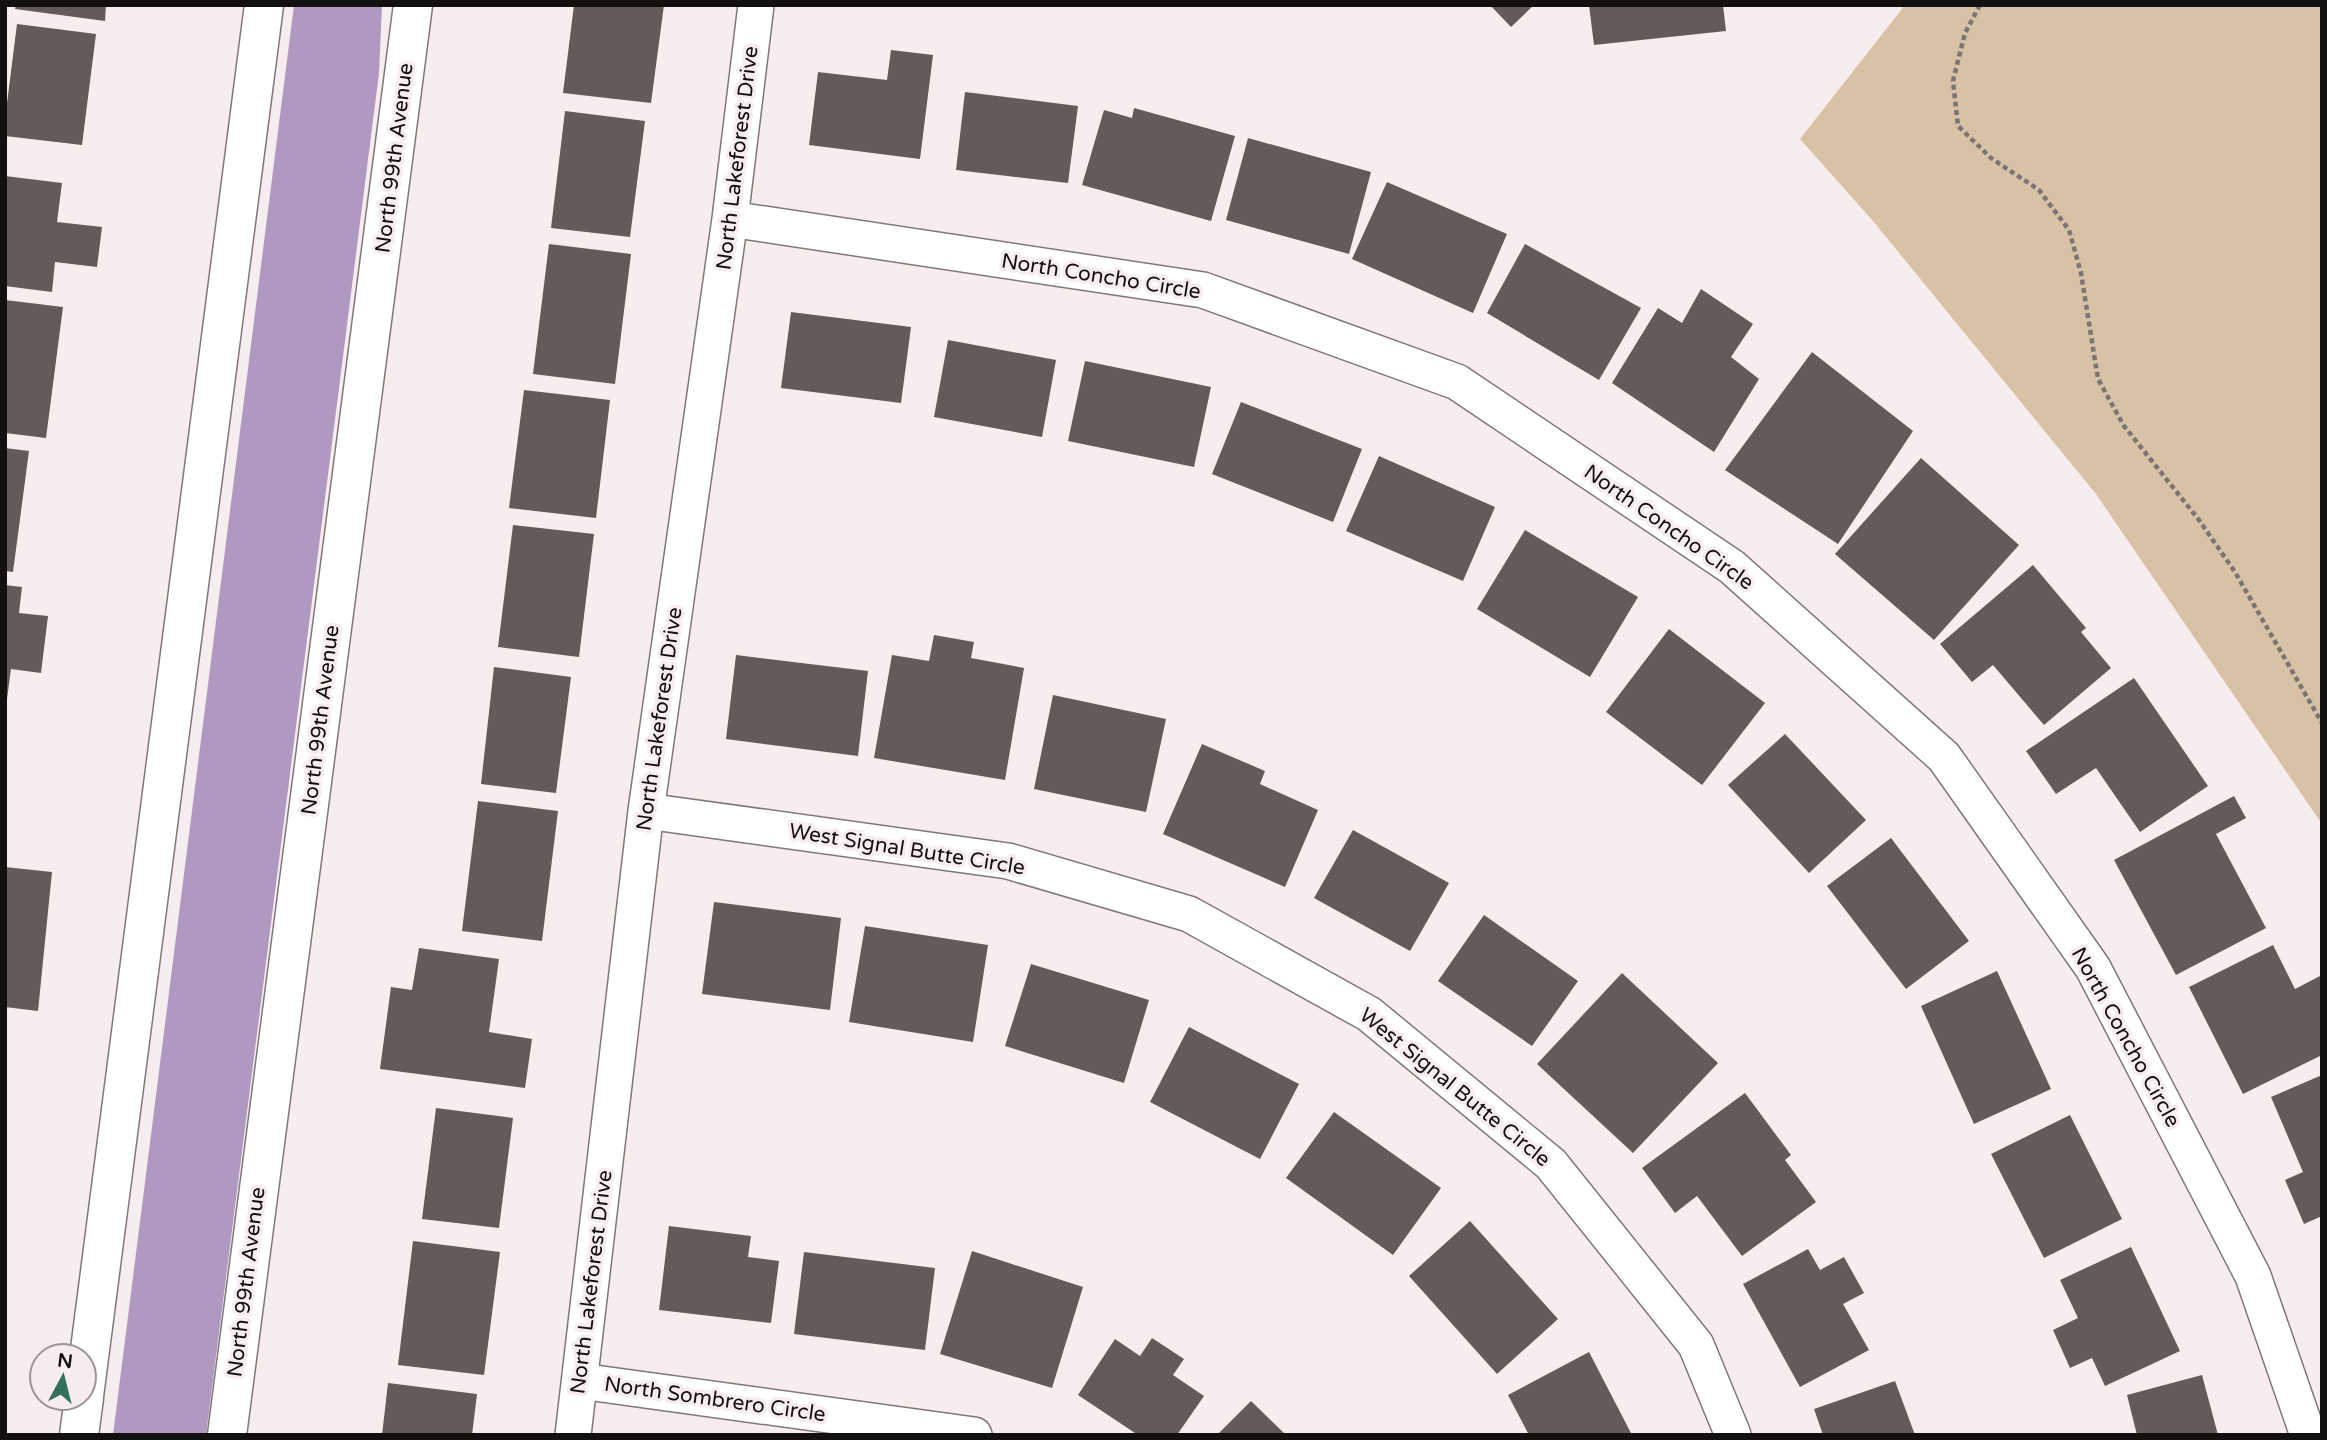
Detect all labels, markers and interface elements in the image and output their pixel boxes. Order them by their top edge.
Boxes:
street label: North Lakeforest Drive [711,44,764,272]
street label: North 99th Avenue [370,61,419,255]
street label: North Concho Circle [999,248,1203,305]
street label: North Concho Circle [1579,459,1759,596]
street label: North Lakeforest Drive [631,605,688,833]
street label: North 99th Avenue [296,623,345,817]
street label: West Signal Butte Circle [787,818,1027,881]
street label: North Concho Circle [2066,943,2185,1132]
street label: West Signal Butte Circle [1354,1003,1555,1172]
street label: North Lakeforest Drive [565,1168,618,1396]
street label: North 99th Avenue [222,1185,271,1379]
north arrow [28,1342,98,1412]
text: N [56,1349,74,1373]
street label: North Sombrero Circle [603,1372,827,1427]

